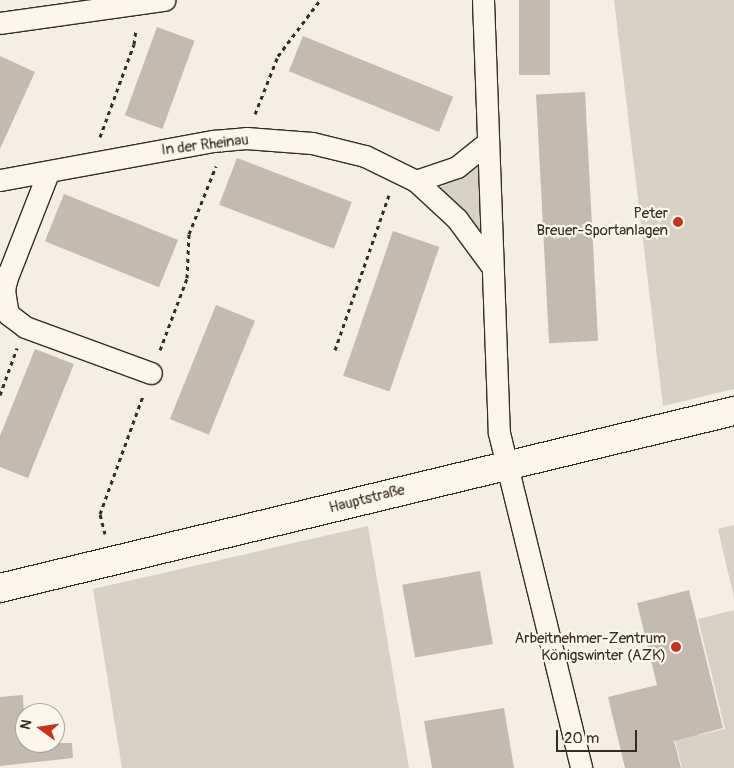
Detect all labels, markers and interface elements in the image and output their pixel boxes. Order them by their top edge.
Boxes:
street label: In der Rheinau [160,131,250,159]
place label: Peter Breuer-Sportanlagen [536,204,668,239]
marker: Peter Breuer-Sportanlagen [672,216,684,228]
street label: Hauptstraße [327,481,407,517]
place label: Arbeitnehmer-Zentrum Königswinter (AZK) [515,629,666,664]
marker: Arbeitnehmer-Zentrum Königswinter (AZK) [670,641,682,653]
north arrow [15,703,65,753]
text: N [17,718,35,731]
scale bar [559,720,640,752]
text: 20 m [564,729,599,748]

